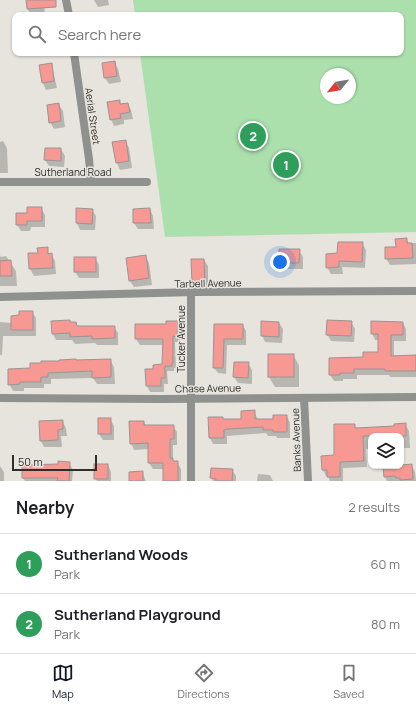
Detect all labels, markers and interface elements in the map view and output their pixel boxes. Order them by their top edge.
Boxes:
search box [12,12,404,56]
icon: search [26,23,48,45]
text: Search here [58,24,141,45]
north arrow [320,68,356,104]
street label: Aerial Street [82,87,104,145]
pin: 2 [240,121,266,151]
pin: 1 [273,150,299,180]
street label: Sutherland Road [35,165,112,179]
your location [270,252,290,272]
street label: Tarbell Avenue [174,275,242,291]
street label: Tucker Avenue [174,305,188,373]
street label: Chase Avenue [175,380,241,396]
street label: Banks Avenue [288,408,304,472]
map controls [368,433,404,469]
button: layers [368,433,404,469]
scale bar [12,453,97,472]
text: 50 m [18,454,43,469]
text: Nearby [16,496,74,519]
text: 2 results [348,498,400,516]
text: Sutherland Woods [54,544,188,565]
text: 1 [26,555,32,573]
text: 60 m [370,555,400,573]
text: Park [54,565,80,583]
text: Sutherland Playground [54,604,221,625]
text: 2 [25,615,33,633]
text: 80 m [371,615,400,633]
text: Park [54,625,80,643]
tab: Map [52,662,74,701]
tab: Directions [177,662,230,701]
tab: Saved [333,662,364,701]

